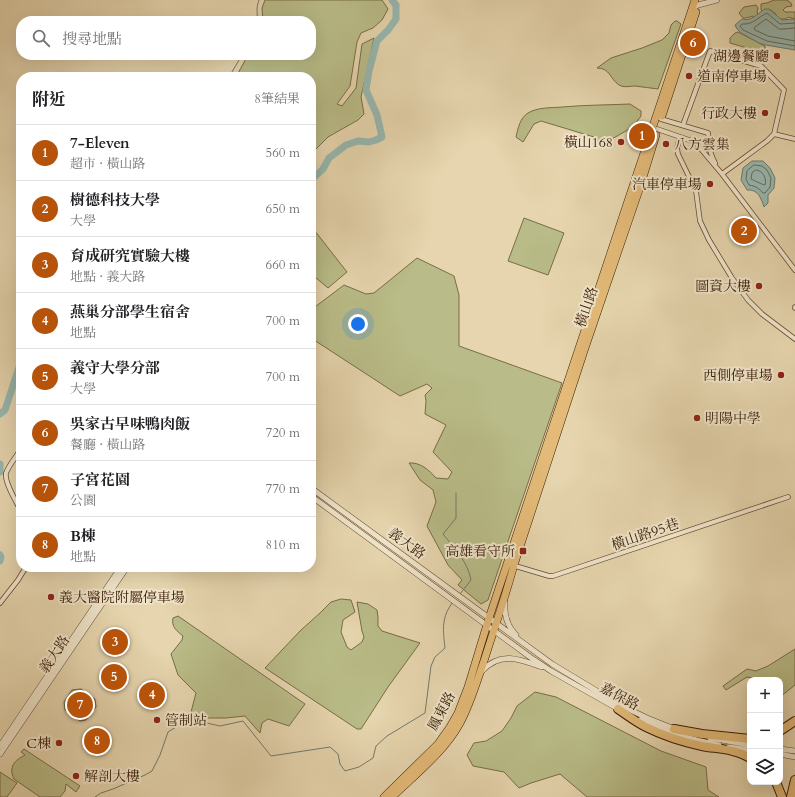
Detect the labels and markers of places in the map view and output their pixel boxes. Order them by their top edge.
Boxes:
pin: 6 [680,28,706,58]
place label: 湖邊餐廳 [713,47,769,66]
marker: 湖邊餐廳 [772,51,782,61]
place label: 道南停車場 [697,67,767,86]
marker: 道南停車場 [684,71,694,81]
place label: 行政大樓 [701,104,757,123]
marker: 行政大樓 [760,108,770,118]
pin: 1 [629,121,655,151]
place label: 橫山168 [563,133,613,152]
place label: 八方雲集 [674,135,730,154]
marker: 橫山168 [616,137,626,147]
marker: 八方雲集 [661,139,671,149]
place label: 汽車停車場 [632,175,702,194]
marker: 汽車停車場 [705,179,715,189]
pin: 2 [731,216,757,246]
place label: 圖資大樓 [695,277,751,296]
marker: 圖資大樓 [754,281,764,291]
place label: 西側停車場 [703,366,773,385]
marker: 西側停車場 [776,370,786,380]
place label: 明陽中學 [705,409,761,428]
marker: 明陽中學 [692,413,702,423]
place label: 高雄看守所 [445,542,515,561]
marker: 高雄看守所 [518,546,528,556]
place label: 義大醫院附屬停車場 [59,588,185,607]
marker: 義大醫院附屬停車場 [46,592,56,602]
pin: 3 [102,627,128,657]
pin: 5 [101,662,127,692]
pin: 4 [139,680,165,710]
pin: 7 [67,690,93,720]
place label: 管制站 [165,711,207,730]
marker: 管制站 [152,715,162,725]
pin: 8 [84,726,110,756]
place label: C棟 [26,734,51,753]
marker: C棟 [54,738,64,748]
place label: 解剖大樓 [84,767,140,786]
marker: 解剖大樓 [71,771,81,781]

